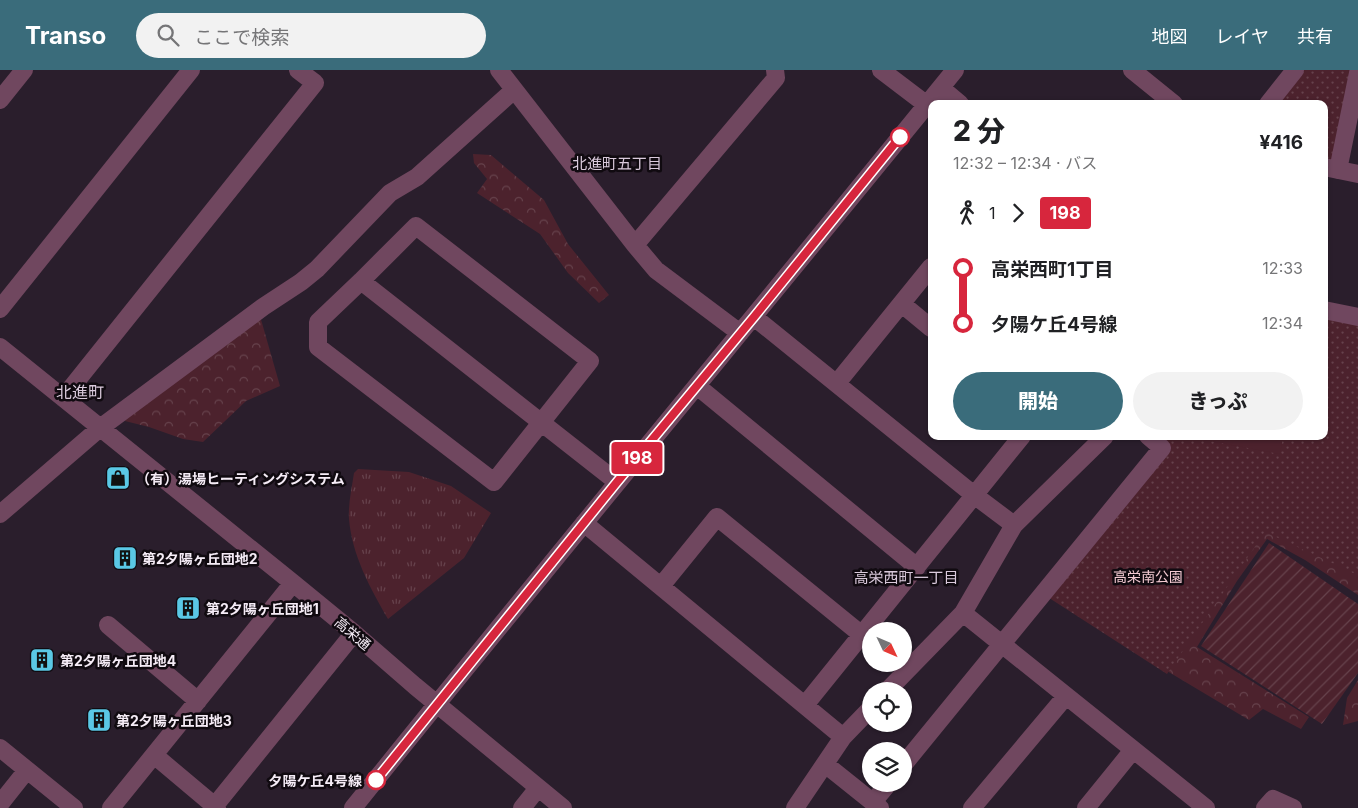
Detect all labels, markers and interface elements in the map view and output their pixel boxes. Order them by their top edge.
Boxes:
search box [136,13,486,58]
text: Transo [25,21,106,50]
icon: search [154,21,182,49]
text: ここで検索 [194,26,289,49]
text: 地図 [1152,26,1188,47]
text: レイヤ [1216,26,1269,47]
text: 共有 [1297,26,1333,47]
text: 2 分 [953,114,1005,148]
unlabelled marker [890,127,910,147]
text: ¥416 [1260,131,1303,154]
text: 12:32 – 12:34 · バス [953,153,1097,173]
district label: 北進町五丁目 [572,154,662,173]
icon: walk [953,199,981,227]
icon: forward [1004,199,1032,227]
text: 198 [1050,202,1081,223]
text: 1 [989,203,996,223]
text: 高栄西町1丁目 [991,258,1113,281]
text: 12:33 [1262,258,1303,278]
text: 夕陽ケ丘4号線 [991,313,1118,336]
text: 12:34 [1262,313,1303,333]
button: 開始 [953,372,1123,430]
button: きっぷ [1133,372,1303,430]
district label: 北進町 [56,382,104,402]
line badge: 198 [608,442,666,474]
text: 198 [621,447,653,468]
shop icon: （有）湯場ヒーティングシステム [105,465,131,491]
place label: （有）湯場ヒーティングシステム [136,470,345,487]
building icon: 第2夕陽ヶ丘団地2 [112,545,138,571]
place label: 第2夕陽ヶ丘団地2 [142,550,258,567]
district label: 高栄西町一丁目 [853,568,959,587]
park label: 高栄南公園 [1113,568,1183,585]
building icon: 第2夕陽ヶ丘団地1 [175,595,201,621]
place label: 第2夕陽ヶ丘団地1 [206,600,319,617]
street label: 高栄通 [331,613,375,653]
north arrow [862,622,912,672]
map controls [862,622,912,792]
building icon: 第2夕陽ヶ丘団地4 [29,647,55,673]
place label: 第2夕陽ヶ丘団地4 [60,652,176,669]
button: locate [862,682,912,732]
building icon: 第2夕陽ヶ丘団地3 [86,707,112,733]
place label: 第2夕陽ヶ丘団地3 [116,712,232,729]
button: layers [862,742,912,792]
marker: 夕陽ケ丘4号線 [366,770,386,790]
place label: 夕陽ケ丘4号線 [269,772,362,789]

